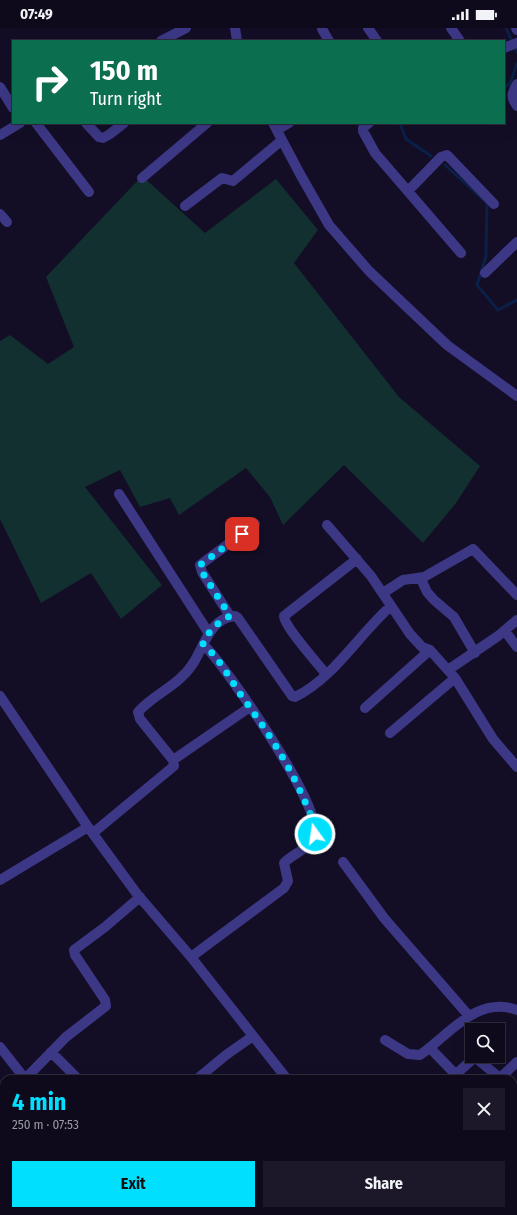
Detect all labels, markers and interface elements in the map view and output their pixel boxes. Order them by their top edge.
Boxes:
text: 07:49 [20,5,53,23]
text: 150 m [90,54,158,87]
icon: right [24,56,76,108]
text: Turn right [90,88,162,110]
pin [225,517,259,551]
icon: arrive [231,523,253,545]
position arrow [294,813,336,855]
map controls [465,1023,505,1063]
button: search [465,1023,505,1063]
text: 4 min [12,1088,66,1116]
button: close [463,1088,505,1130]
text: 250 m · 07:53 [12,1117,79,1132]
button: Exit [12,1161,255,1207]
button: Share [263,1161,505,1207]

